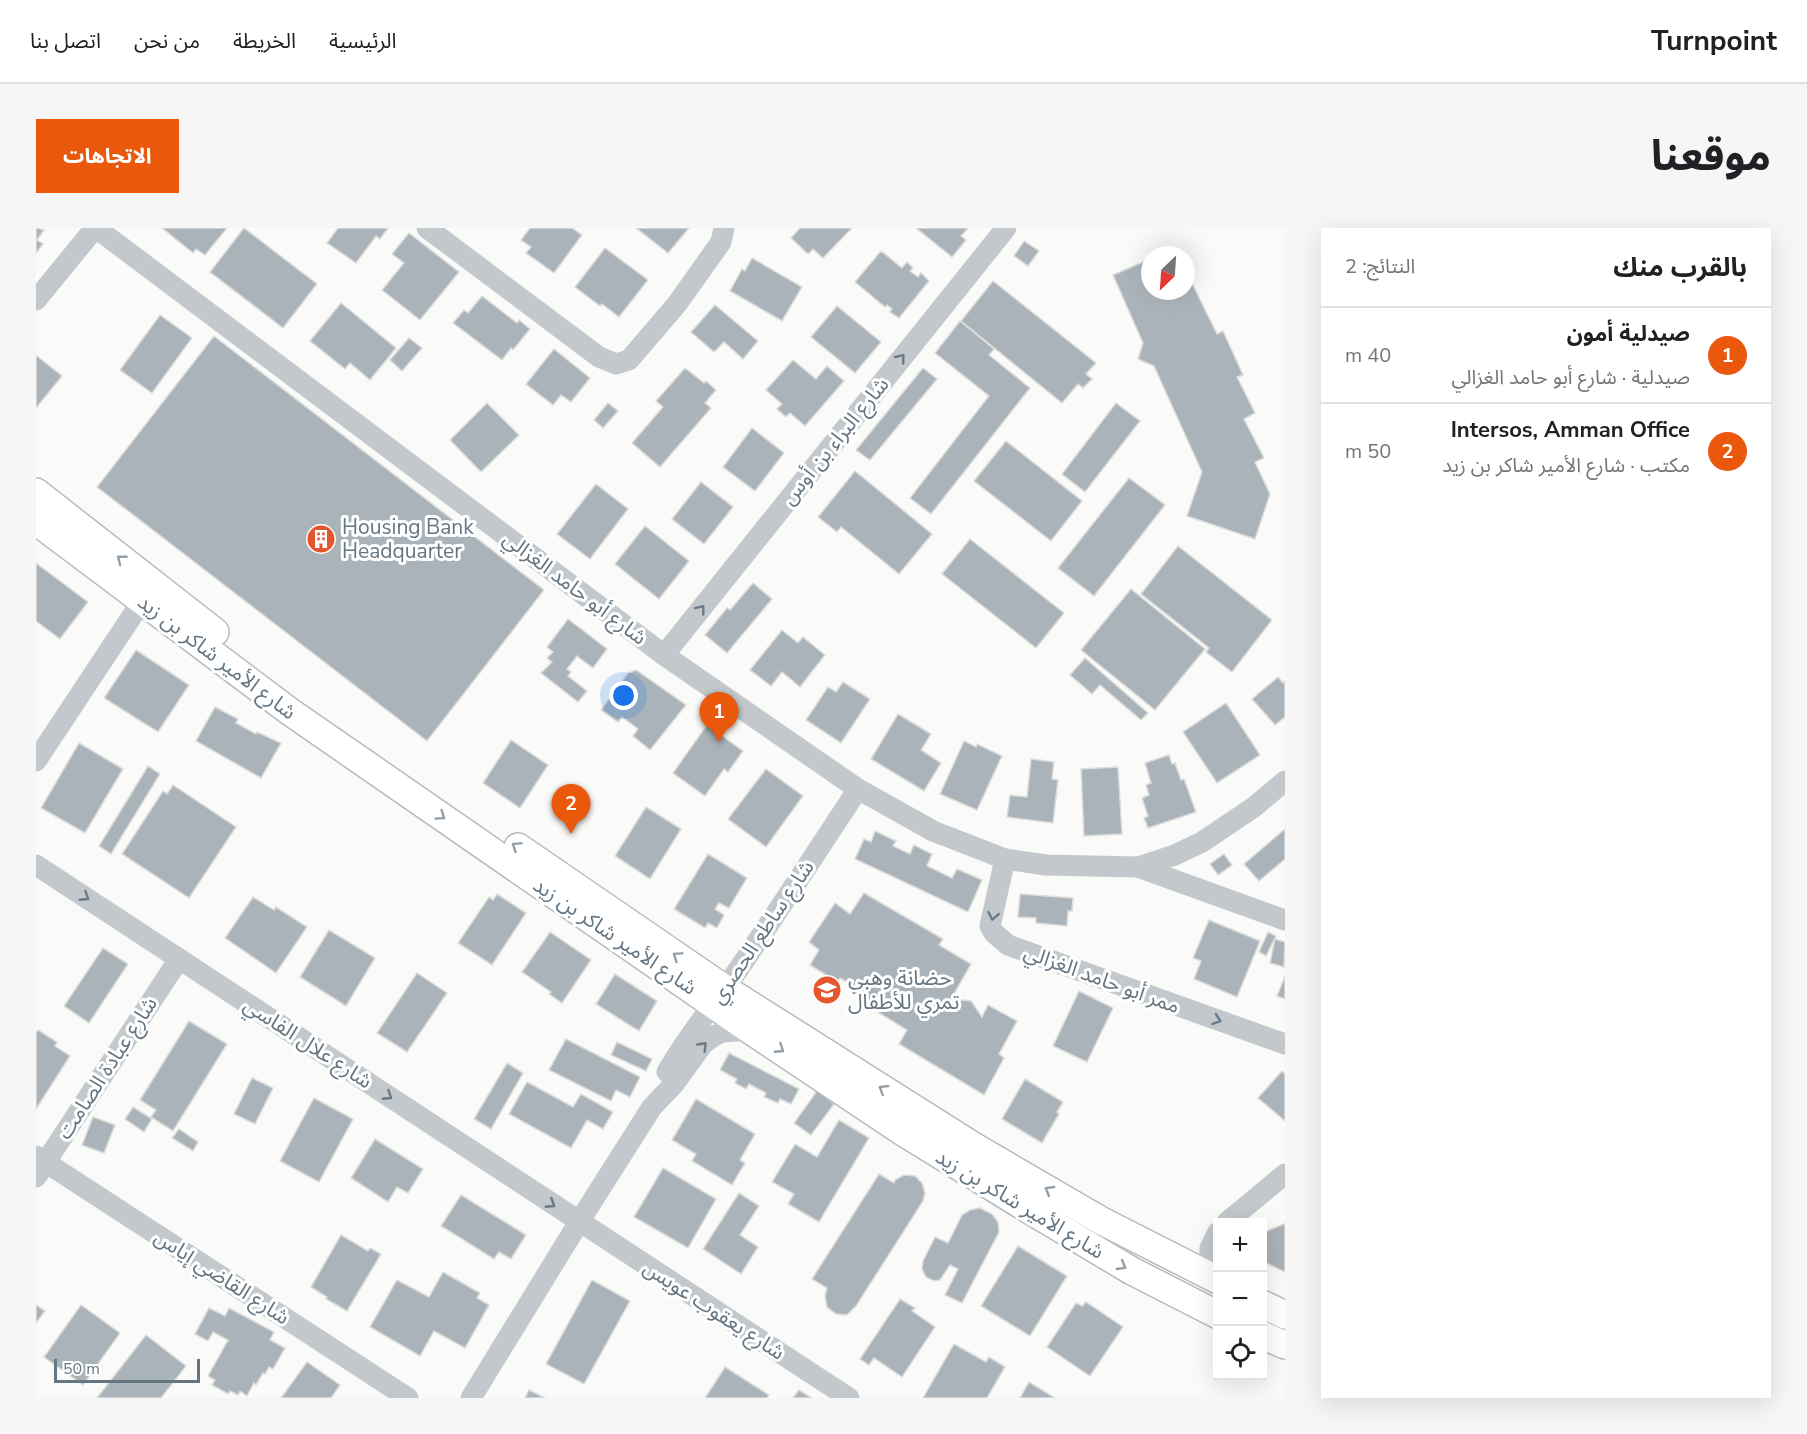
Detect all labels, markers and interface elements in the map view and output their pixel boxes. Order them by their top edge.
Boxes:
text: Turnpoint [1651,22,1777,60]
text: اتصل بنا [30,27,101,55]
text: من نحن [134,27,200,55]
text: الخريطة [233,27,296,55]
text: الرئيسية [329,27,396,55]
button: الاتجاهات [36,119,179,193]
text: موقعنا [1651,128,1771,185]
north arrow [1141,246,1195,300]
text: بالقرب منك [1613,250,1747,285]
text: النتائج: 2 [1345,253,1415,280]
text: صيدلية أمون [1567,319,1690,349]
text: 40 m [1345,342,1391,369]
text: 1 [1722,342,1734,369]
one-way arrow [894,354,905,365]
text: صيدلية · شارع أبو حامد الغزالي [1451,364,1690,391]
street label: شارع البراء بن أوس [775,371,896,511]
text: Intersos, Amman Office [1451,415,1690,445]
text: 50 m [1345,438,1391,465]
text: 2 [1722,438,1734,465]
text: مكتب · شارع الأمير شاكر بن زيد [1442,452,1690,479]
place label: Housing Bank Headquarter [342,513,474,565]
building icon: Housing Bank Headquarter [305,523,337,555]
street label: شارع أبو حامد الغزالي [496,525,653,653]
one-way arrow [116,555,127,566]
street label: شارع الأمير شاكر بن زيد [131,588,302,727]
one-way arrow [693,605,704,616]
your location [609,681,638,710]
pin: 1 [700,692,738,742]
pin: 2 [552,784,590,834]
one-way arrow [434,809,445,820]
one-way arrow [512,842,523,853]
street label: شارع ساطع الحصري [703,855,822,1010]
street label: شارع الأمير شاكر بن زيد [527,871,702,1002]
one-way arrow [79,890,89,902]
one-way arrow [987,911,1000,921]
street label: ممر أبو حامد الغزالي [1020,938,1184,1022]
one-way arrow [673,952,684,963]
place label: حضانة وهبي تمري للأطفال [848,964,959,1018]
school or university icon: حضانة وهبي تمري للأطفال [811,974,843,1006]
street label: شارع عبادة الصامت [50,991,164,1145]
street label: شارع علال الفاسي [237,991,378,1097]
one-way arrow [1211,1012,1222,1025]
one-way arrow [774,1042,784,1054]
one-way arrow [696,1043,707,1053]
one-way arrow [879,1084,889,1096]
one-way arrow [382,1089,393,1100]
street label: شارع الأمير شاكر بن زيد [930,1143,1109,1266]
one-way arrow [1045,1186,1056,1198]
one-way arrow [545,1196,556,1207]
map controls [1213,1218,1267,1380]
button: + [1213,1218,1267,1272]
street label: شارع القاضي إياس [148,1223,295,1333]
street label: شارع يعقوب عويس [637,1254,790,1367]
one-way arrow [1116,1258,1126,1270]
button: − [1213,1272,1267,1326]
button: locate [1213,1326,1267,1380]
scale bar [54,1356,200,1384]
text: 50 m [63,1358,100,1380]

